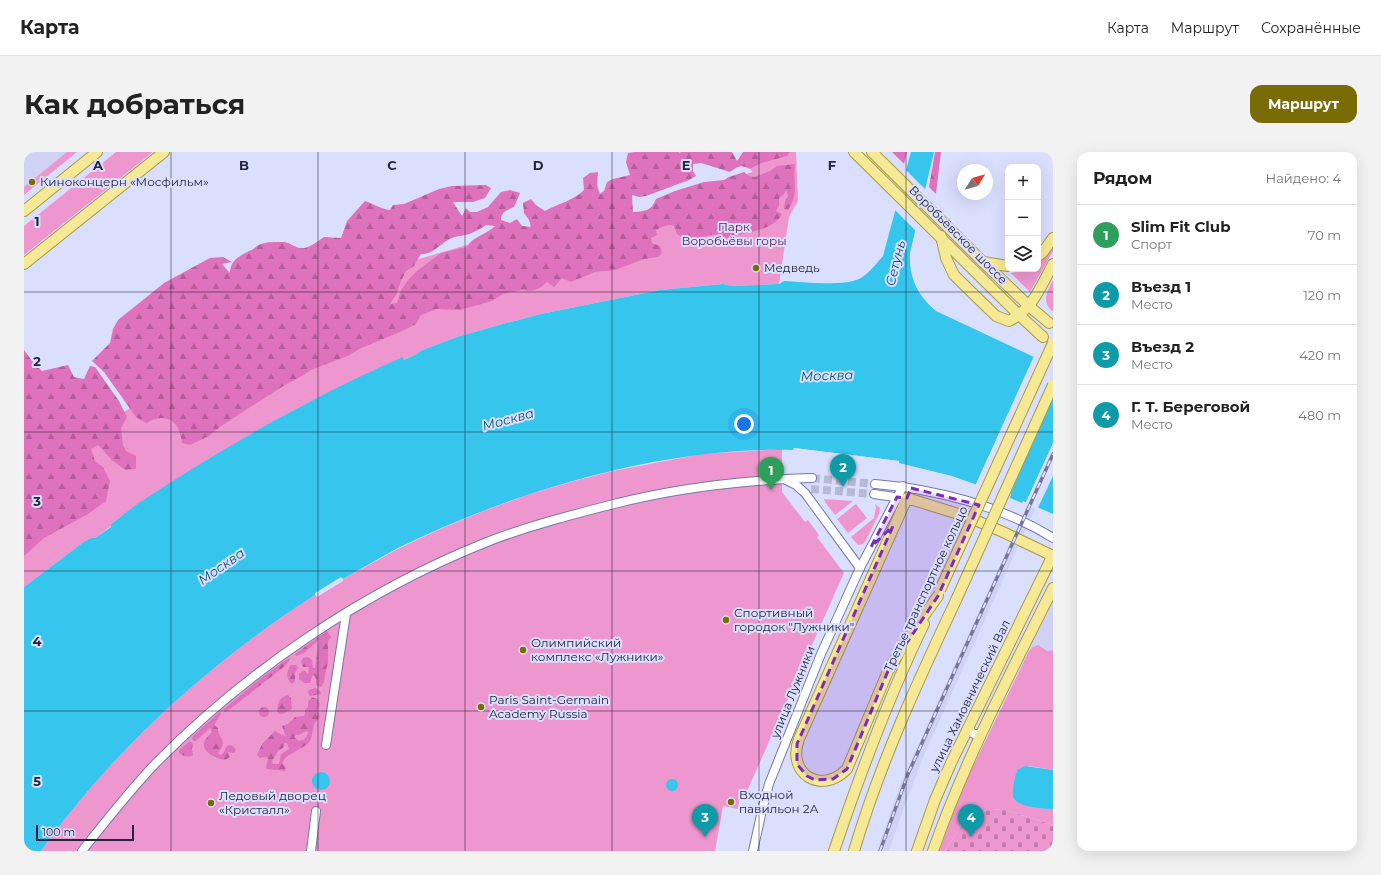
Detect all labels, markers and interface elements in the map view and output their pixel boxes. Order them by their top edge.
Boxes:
text: Карта [20,16,80,39]
text: Карта [1107,19,1149,37]
text: Маршрут [1171,19,1239,37]
text: Сохранённые [1261,19,1361,37]
button: Маршрут [1250,85,1357,123]
text: Как добраться [24,87,245,121]
text: A [92,157,104,173]
text: B [239,157,249,173]
text: C [387,157,397,173]
text: D [533,157,544,173]
text: E [682,157,691,173]
text: F [828,157,836,173]
north arrow [957,164,993,200]
map controls [1005,164,1041,272]
button: + [1005,164,1041,200]
text: Рядом [1093,168,1152,188]
text: Найдено: 4 [1266,170,1341,186]
place label: Киноконцерн «Мосфильм» [40,174,209,189]
marker: Киноконцерн «Мосфильм» [27,177,37,187]
street label: Воробьёвское шоссе [906,182,1011,287]
button: − [1005,200,1041,236]
text: 1 [34,213,40,229]
text: Slim Fit Club [1131,217,1230,236]
park label: Парк Воробьёвы горы [681,219,787,248]
text: 1 [1103,227,1109,243]
text: 70 m [1308,227,1341,243]
button: layers [1005,236,1041,272]
text: Спорт [1131,236,1172,252]
water label: Сетунь [882,238,908,288]
place label: Медведь [764,260,820,275]
marker: Медведь [751,263,761,273]
text: Въезд 1 [1131,277,1191,296]
text: 2 [1102,287,1110,303]
text: 120 m [1303,287,1341,303]
text: Место [1131,296,1173,312]
text: Въезд 2 [1131,337,1194,356]
text: 3 [1102,347,1110,363]
text: 420 m [1299,347,1341,363]
text: 2 [33,353,41,369]
text: Место [1131,356,1173,372]
water label: Москва [800,366,854,384]
text: Г. Т. Береговой [1131,397,1250,416]
water label: Москва [480,404,536,434]
text: 4 [1102,407,1110,423]
text: 480 m [1298,407,1341,423]
your location [734,414,754,434]
text: Место [1131,416,1173,432]
pin: 2 [830,454,856,487]
pin: 1 [758,457,784,490]
text: 3 [32,493,41,509]
street label: Третье транспортное кольцо [880,503,971,674]
water label: Москва [195,544,247,588]
place label: Спортивный городок "Лужники" [734,605,854,634]
marker: Спортивный городок "Лужники" [721,615,731,625]
street label: улица Хамовнический Вал [926,617,1013,775]
text: 4 [33,633,42,649]
place label: Олимпийский комплекс «Лужники» [531,635,664,664]
street label: улица Лужники [767,644,818,741]
marker: Олимпийский комплекс «Лужники» [518,645,528,655]
place label: Paris Saint-Germain Academy Russia [489,692,609,721]
marker: Paris Saint-Germain Academy Russia [476,702,486,712]
text: 5 [33,773,41,789]
place label: Входной павильон 2A [739,787,819,816]
place label: Ледовый дворец «Кристалл» [219,788,326,817]
marker: Входной павильон 2A [726,797,736,807]
marker: Ледовый дворец «Кристалл» [206,798,216,808]
pin: 3 [692,804,718,837]
pin: 4 [958,804,984,837]
scale bar [36,823,134,842]
text: 100 m [42,825,75,839]

